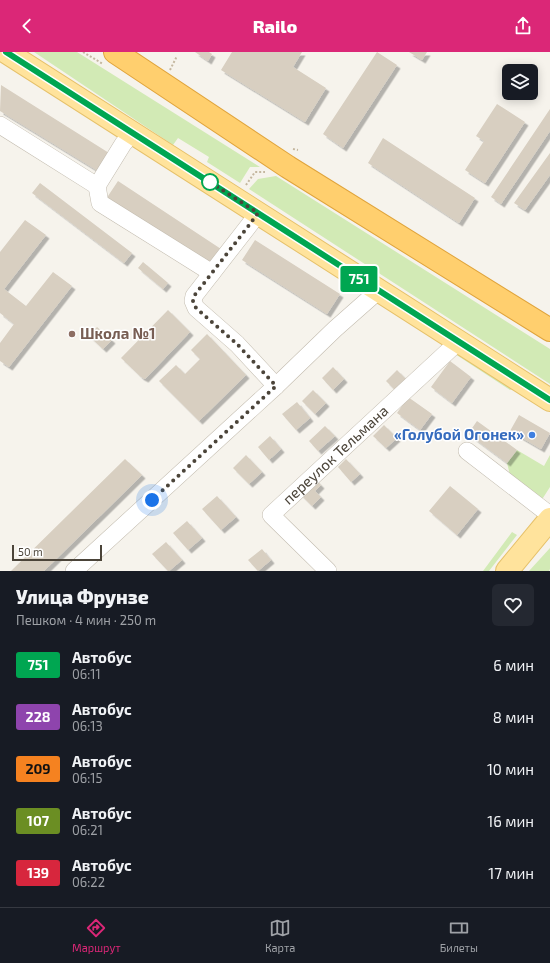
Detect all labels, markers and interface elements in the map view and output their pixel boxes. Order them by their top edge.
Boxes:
icon: back [16,15,38,37]
text: Railo [253,15,297,37]
icon: share [512,15,534,37]
map controls [502,64,538,100]
button: layers [502,64,538,100]
unlabelled marker [201,173,219,191]
line badge: 751 [336,266,382,292]
text: 751 [348,270,370,287]
place label: Школа №1 [80,324,156,342]
marker: Школа №1 [67,329,77,339]
street label: переулок Тельмана [278,401,392,508]
place label: «Голубой Огонек» [394,425,524,443]
marker: «Голубой Огонек» [527,430,537,440]
your location [142,490,162,510]
scale bar [12,543,102,562]
text: 50 m [18,545,43,558]
button: heart [492,584,534,626]
text: Улица Фрунзе [16,585,149,608]
text: Пешком · 4 мин · 250 m [16,612,156,628]
text: Автобус [72,648,132,666]
text: 751 [27,656,49,673]
text: 6 мин [493,656,534,674]
text: 06:11 [72,666,101,682]
text: Автобус [72,700,132,718]
text: 228 [26,708,51,725]
text: 8 мин [493,708,534,726]
text: 06:13 [72,718,103,734]
text: Автобус [72,752,132,770]
text: 209 [25,760,51,777]
text: 10 мин [487,760,534,778]
text: 06:15 [72,770,103,786]
text: Автобус [72,804,132,822]
text: 107 [27,812,49,829]
text: 16 мин [487,812,534,830]
text: 06:21 [72,822,103,838]
text: Автобус [72,856,132,874]
text: 139 [27,864,49,881]
text: 17 мин [488,864,534,882]
text: 06:22 [72,874,105,890]
tab: Маршрут [72,917,121,954]
tab: Карта [265,917,295,954]
tab: Билеты [440,917,478,954]

